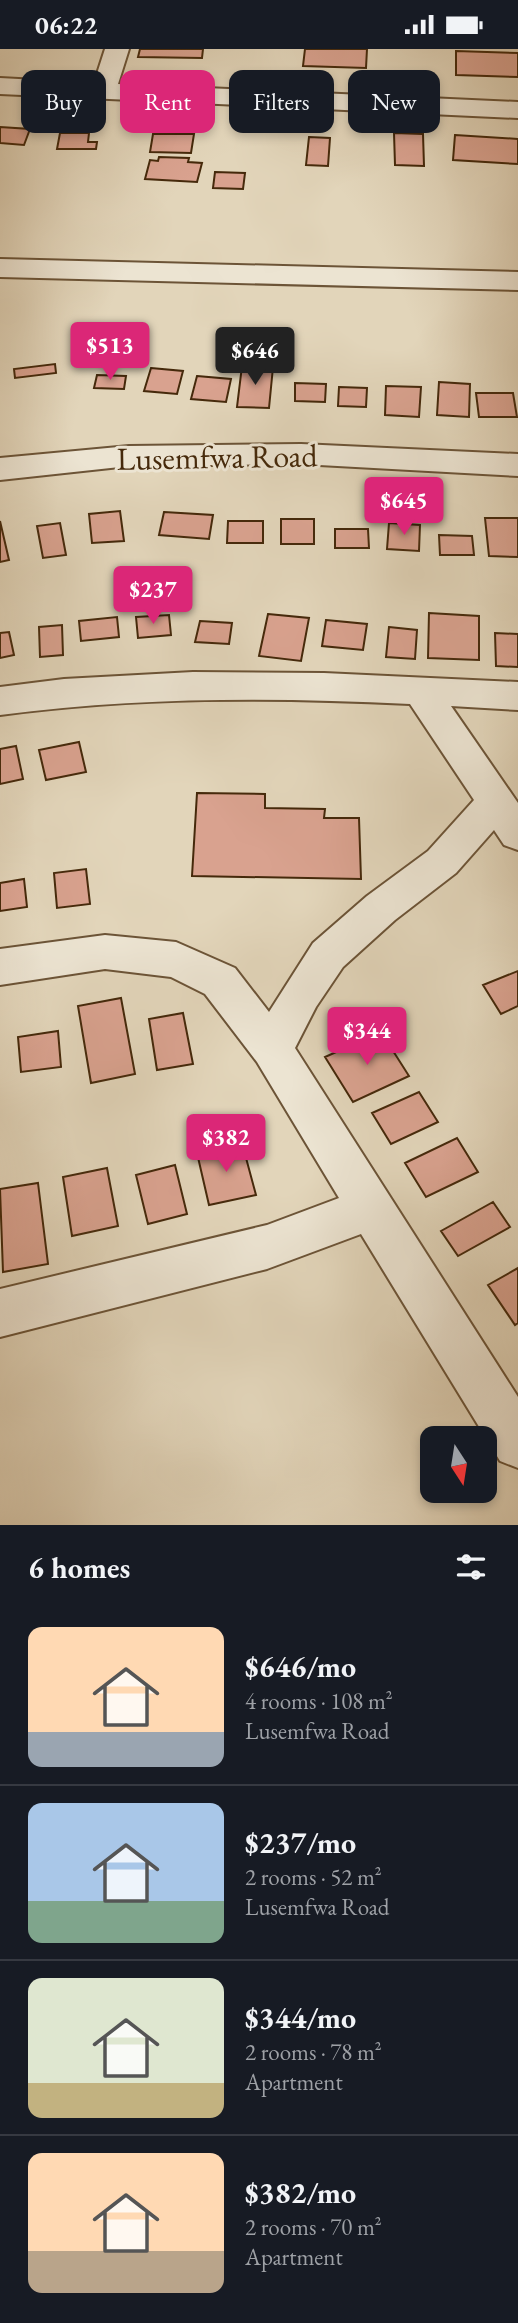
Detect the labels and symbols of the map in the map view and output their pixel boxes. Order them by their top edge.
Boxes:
pin: $513 [69,323,151,382]
pin: $646 [214,327,296,387]
street label: Lusemfwa Road [116,434,319,480]
pin: $645 [363,477,445,537]
pin: $237 [112,567,194,626]
pin: $344 [326,1007,408,1067]
pin: $382 [185,1115,267,1174]
north arrow [420,1426,497,1503]

